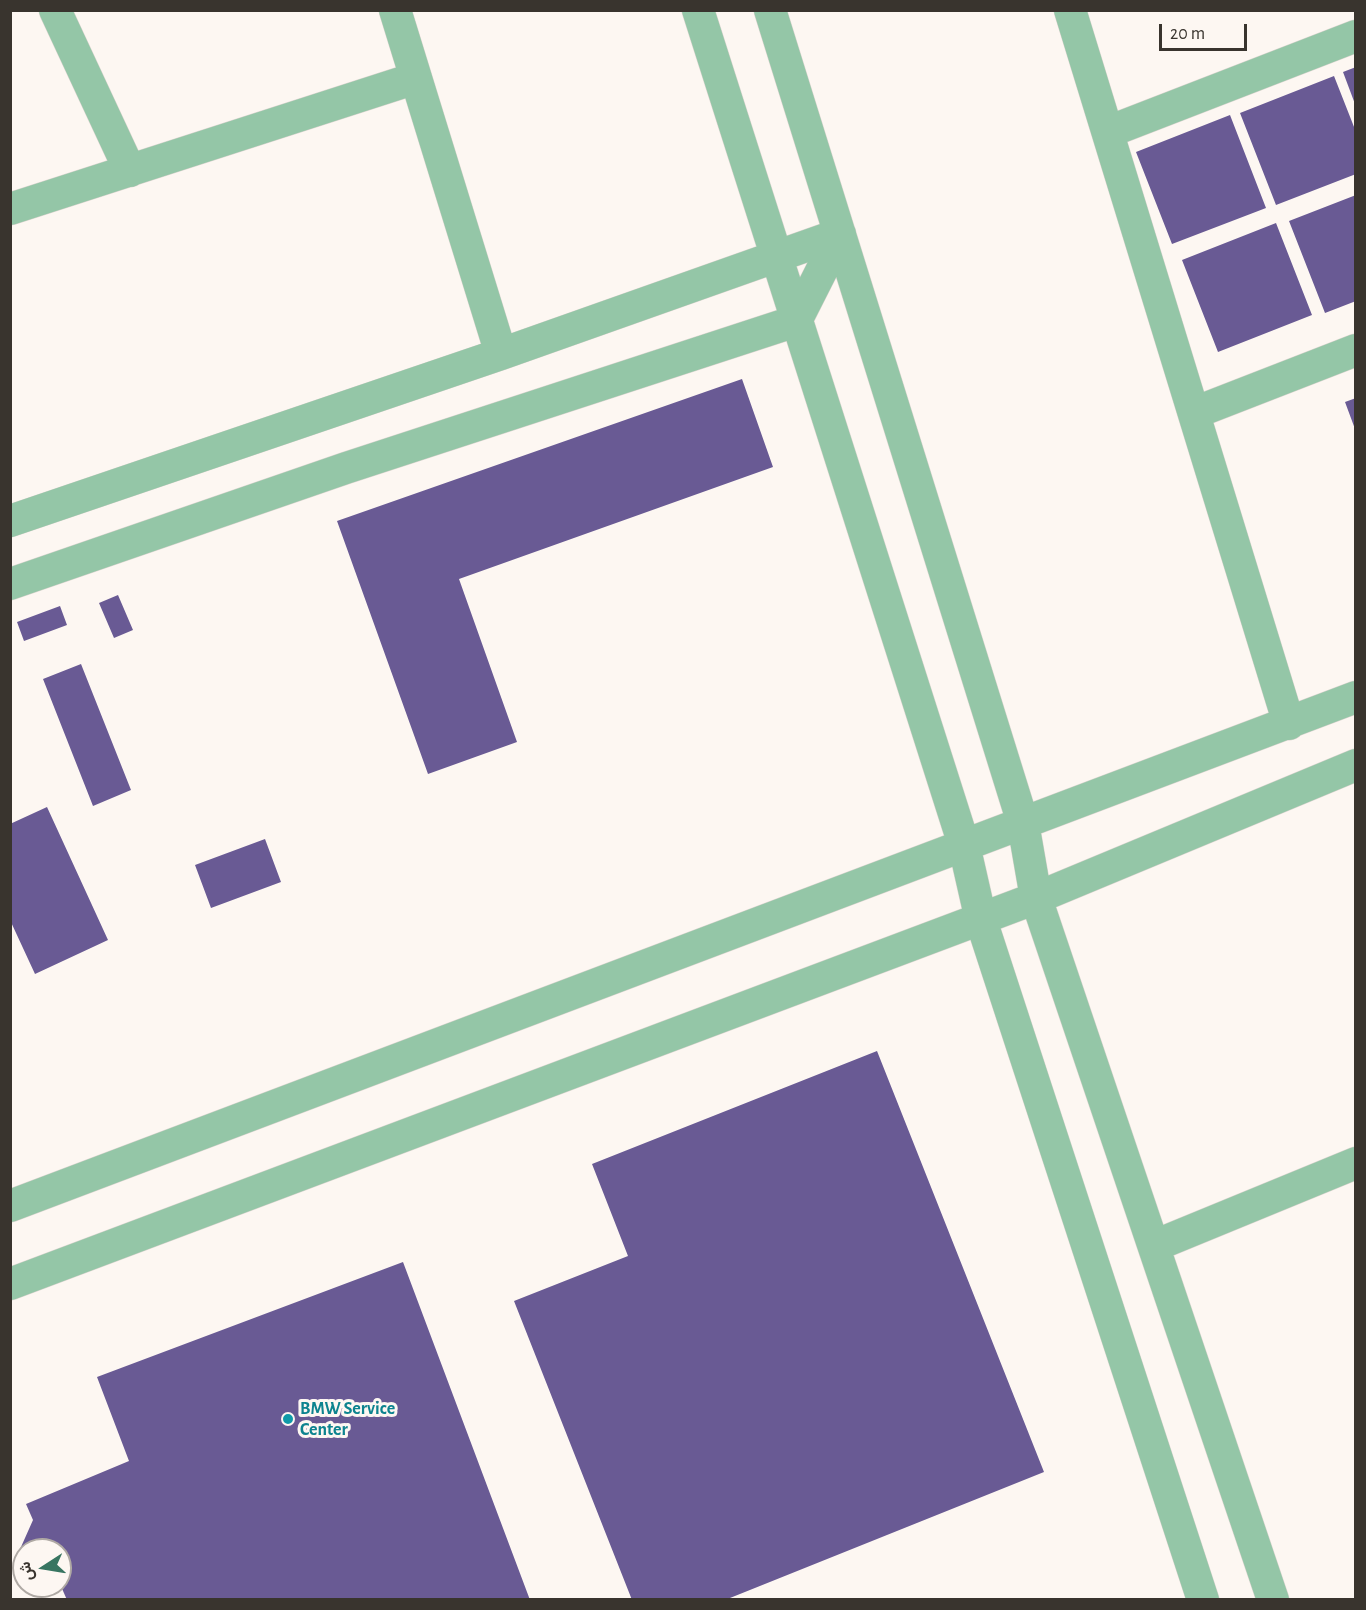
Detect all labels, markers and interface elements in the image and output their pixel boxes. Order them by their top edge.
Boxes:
scale bar [1162,12,1250,50]
text: 20 m [1170,25,1205,43]
place label: BMW Service Center [300,1398,395,1440]
marker: BMW Service Center [281,1412,295,1426]
north arrow [12,1538,72,1598]
text: ش [17,1560,36,1582]

